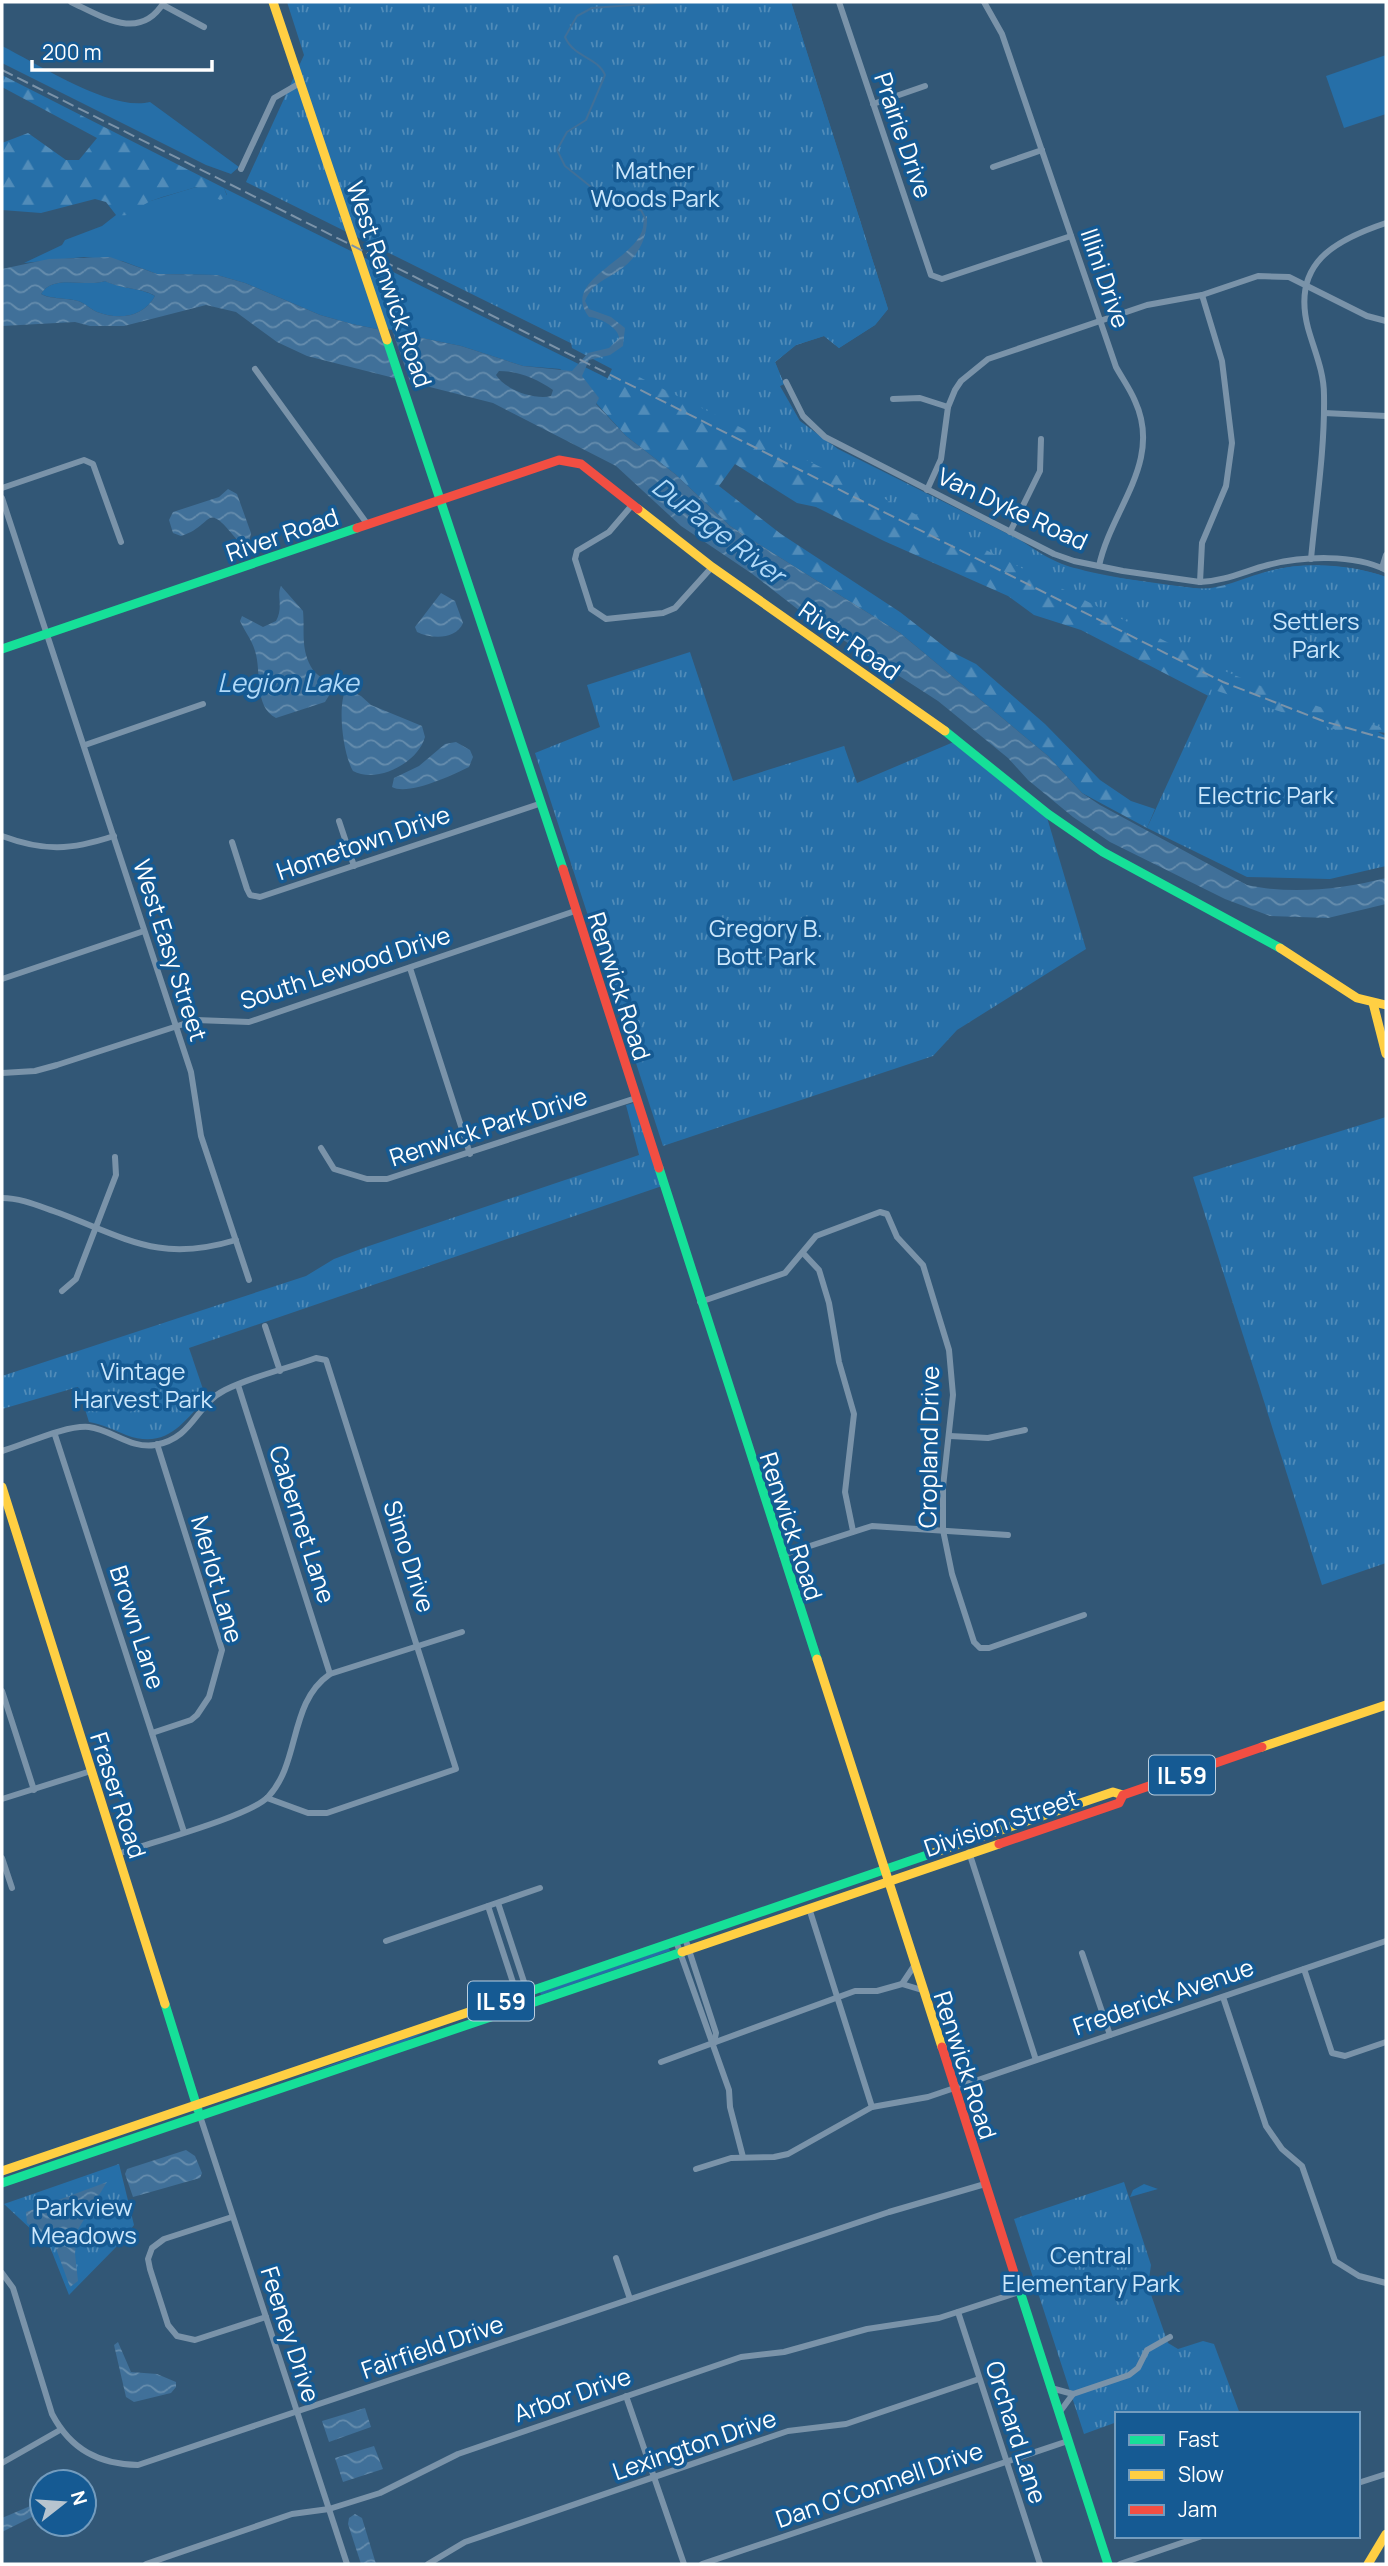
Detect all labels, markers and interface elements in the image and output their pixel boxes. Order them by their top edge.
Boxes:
scale bar [32,28,212,72]
text: 200 m [42,38,102,66]
street label: Prairie Drive [867,68,941,202]
park label: Mather Woods Park [591,153,721,214]
street label: West Renwick Road [339,177,441,391]
street label: Illini Drive [1074,224,1138,332]
street label: Van Dyke Road [933,459,1093,557]
water label: DuPage River [645,468,796,594]
street label: River Road [221,499,343,569]
street label: River Road [793,593,907,687]
park label: Settlers Park [1272,604,1360,665]
water label: Legion Lake [217,664,361,700]
park label: Electric Park [1198,778,1335,811]
street label: Hometown Drive [272,797,454,887]
street label: West Easy Street [126,855,216,1045]
street label: Renwick Road [581,908,659,1064]
park label: Gregory B. Bott Park [709,911,823,972]
street label: South Lewood Drive [236,917,454,1017]
street label: Renwick Park Drive [385,1079,591,1173]
park label: Vintage Harvest Park [74,1354,214,1415]
street label: Cropland Drive [910,1366,946,1528]
street label: Cabernet Lane [262,1441,344,1607]
street label: Renwick Road [753,1448,831,1604]
street label: Simo Drive [376,1496,444,1616]
street label: Merlot Lane [184,1512,252,1646]
street label: Brown Lane [103,1561,173,1693]
street label: Fraser Road [83,1728,155,1862]
road number: IL 59 [1149,1756,1215,1795]
street label: Division Street [919,1780,1083,1864]
street label: Frederick Avenue [1068,1950,1258,2042]
road number: IL 59 [468,1982,534,2020]
street label: Renwick Road [927,1987,1005,2143]
park label: Parkview Meadows [31,2190,137,2251]
park label: Central Elementary Park [1002,2238,1181,2299]
street label: Feeney Drive [254,2262,328,2406]
street label: Fairfield Drive [356,2306,508,2386]
street label: Orchard Lane [978,2357,1056,2507]
street label: Arbor Drive [509,2359,635,2429]
street label: Lexington Drive [608,2401,780,2487]
legend [1115,2412,1360,2538]
text: Fast [1178,2425,1219,2453]
street label: Dan O'Connell Drive [771,2433,987,2535]
text: Slow [1178,2460,1224,2488]
north arrow [28,2468,98,2538]
text: N [65,2488,94,2508]
text: Jam [1178,2495,1217,2523]

